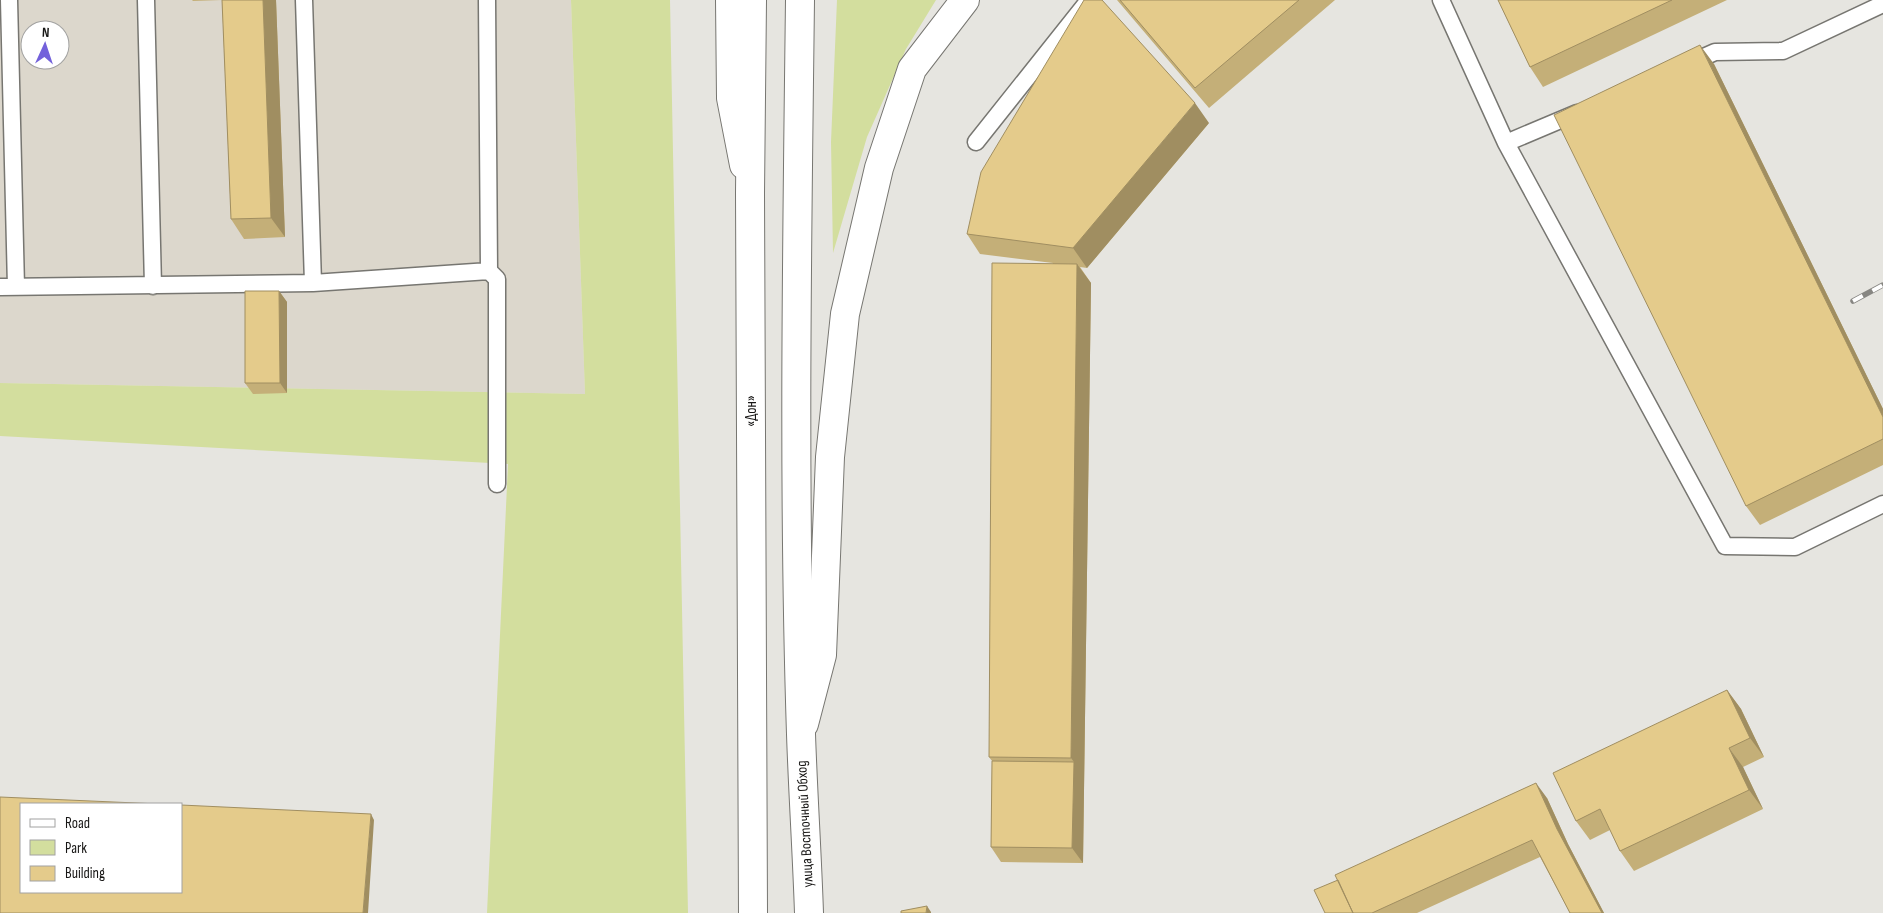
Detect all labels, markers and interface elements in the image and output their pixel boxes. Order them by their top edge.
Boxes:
north arrow [20,20,70,70]
text: N [41,24,50,41]
street label: «Дон» [742,395,761,427]
street label: улица Восточный Обход [792,760,818,888]
legend [20,803,182,893]
text: Road [65,814,90,833]
text: Park [65,839,87,858]
text: Building [65,864,105,883]

